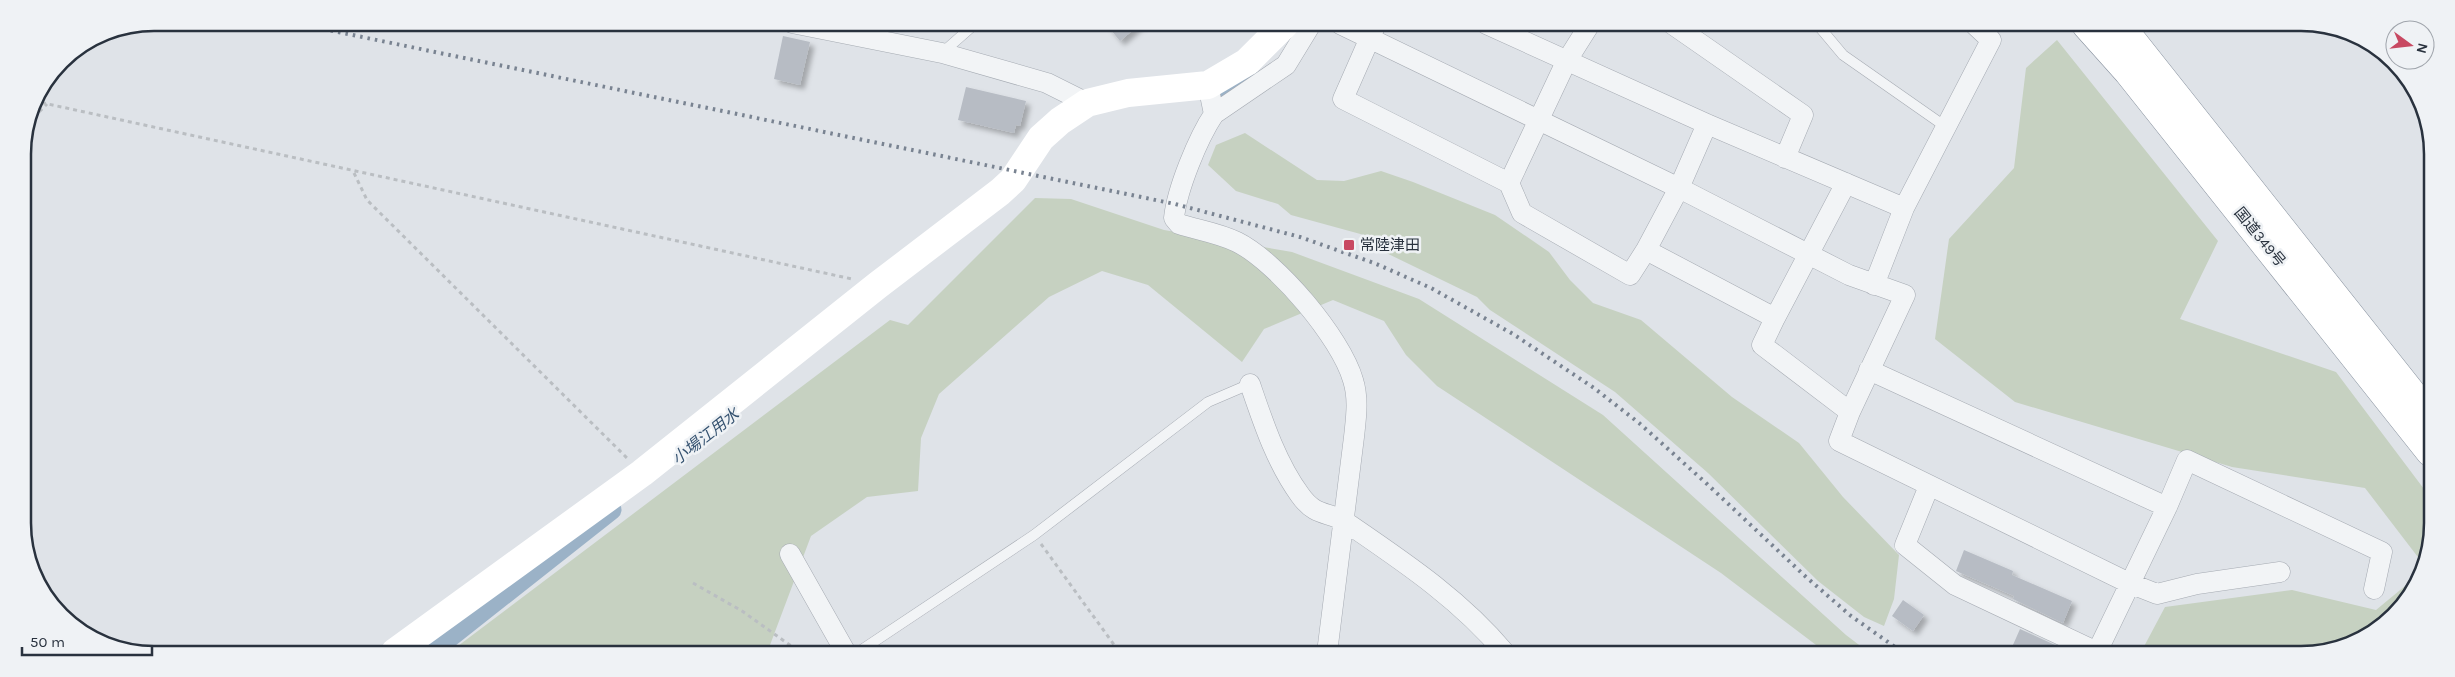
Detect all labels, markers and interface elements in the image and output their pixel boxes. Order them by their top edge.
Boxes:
north arrow [2385,20,2435,70]
text: N [2413,41,2432,55]
street label: 国道349号 [2231,204,2289,270]
place label: 常陸津田 [1360,236,1420,254]
marker: 常陸津田 [1342,238,1356,252]
water label: 小場江用水 [668,403,744,469]
scale bar [22,624,152,656]
text: 50 m [30,633,65,651]

